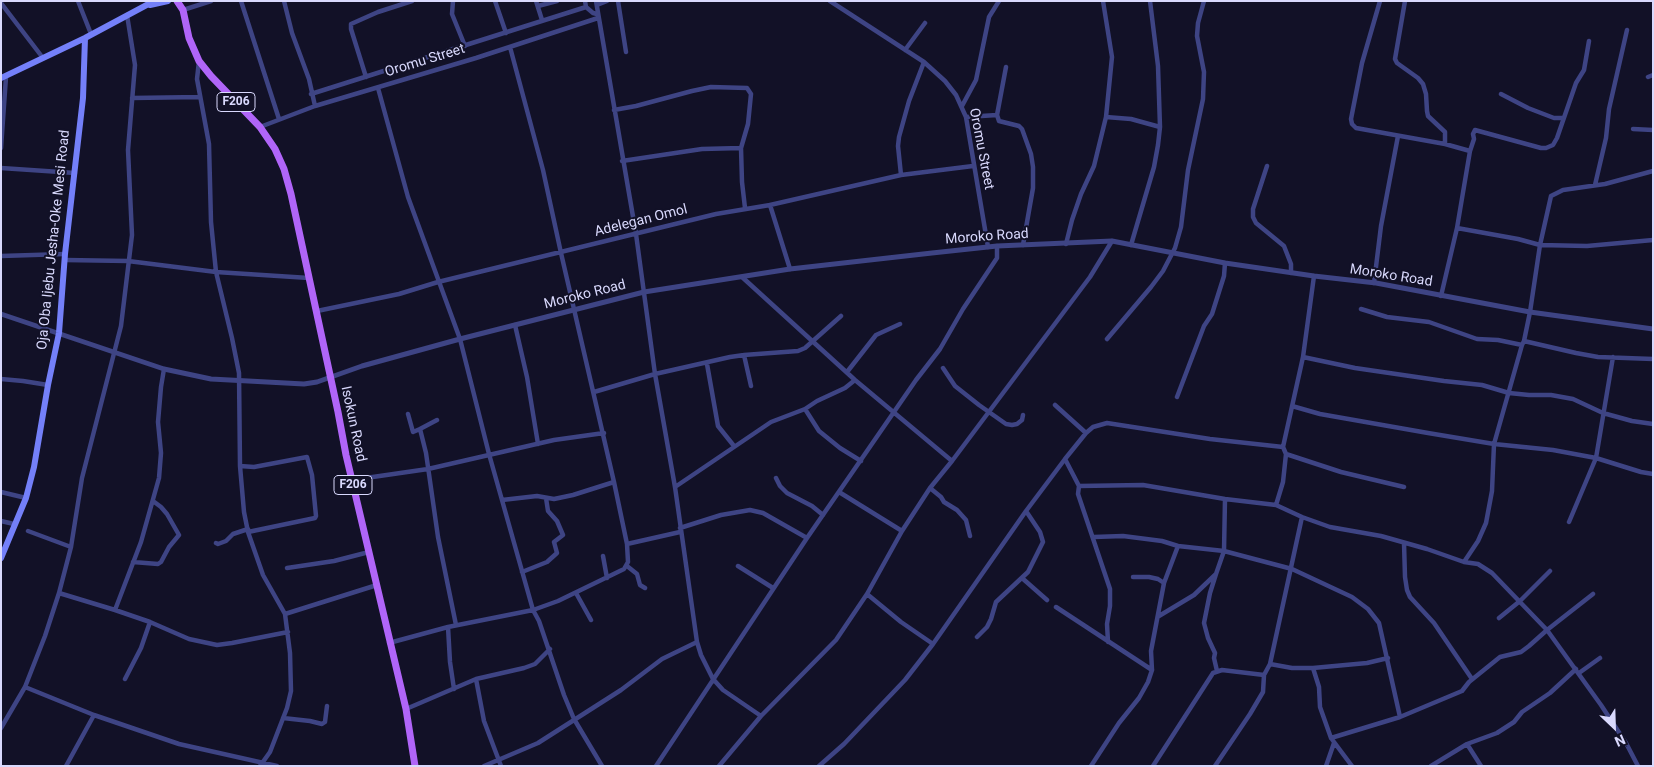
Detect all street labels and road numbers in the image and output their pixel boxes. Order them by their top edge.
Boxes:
street label: Oromu Street [383,41,467,81]
road number: F206 [217,92,255,111]
street label: Oromu Street [965,107,997,191]
street label: Oja Oba Ijebu Jesha-Oke Mesi Road [34,129,74,351]
street label: Adelegan Omol [593,201,689,241]
street label: Moroko Road [945,226,1029,248]
street label: Moroko Road [1348,261,1434,291]
street label: Moroko Road [542,277,628,313]
street label: Isokun Road [337,385,369,463]
road number: F206 [334,476,372,494]

